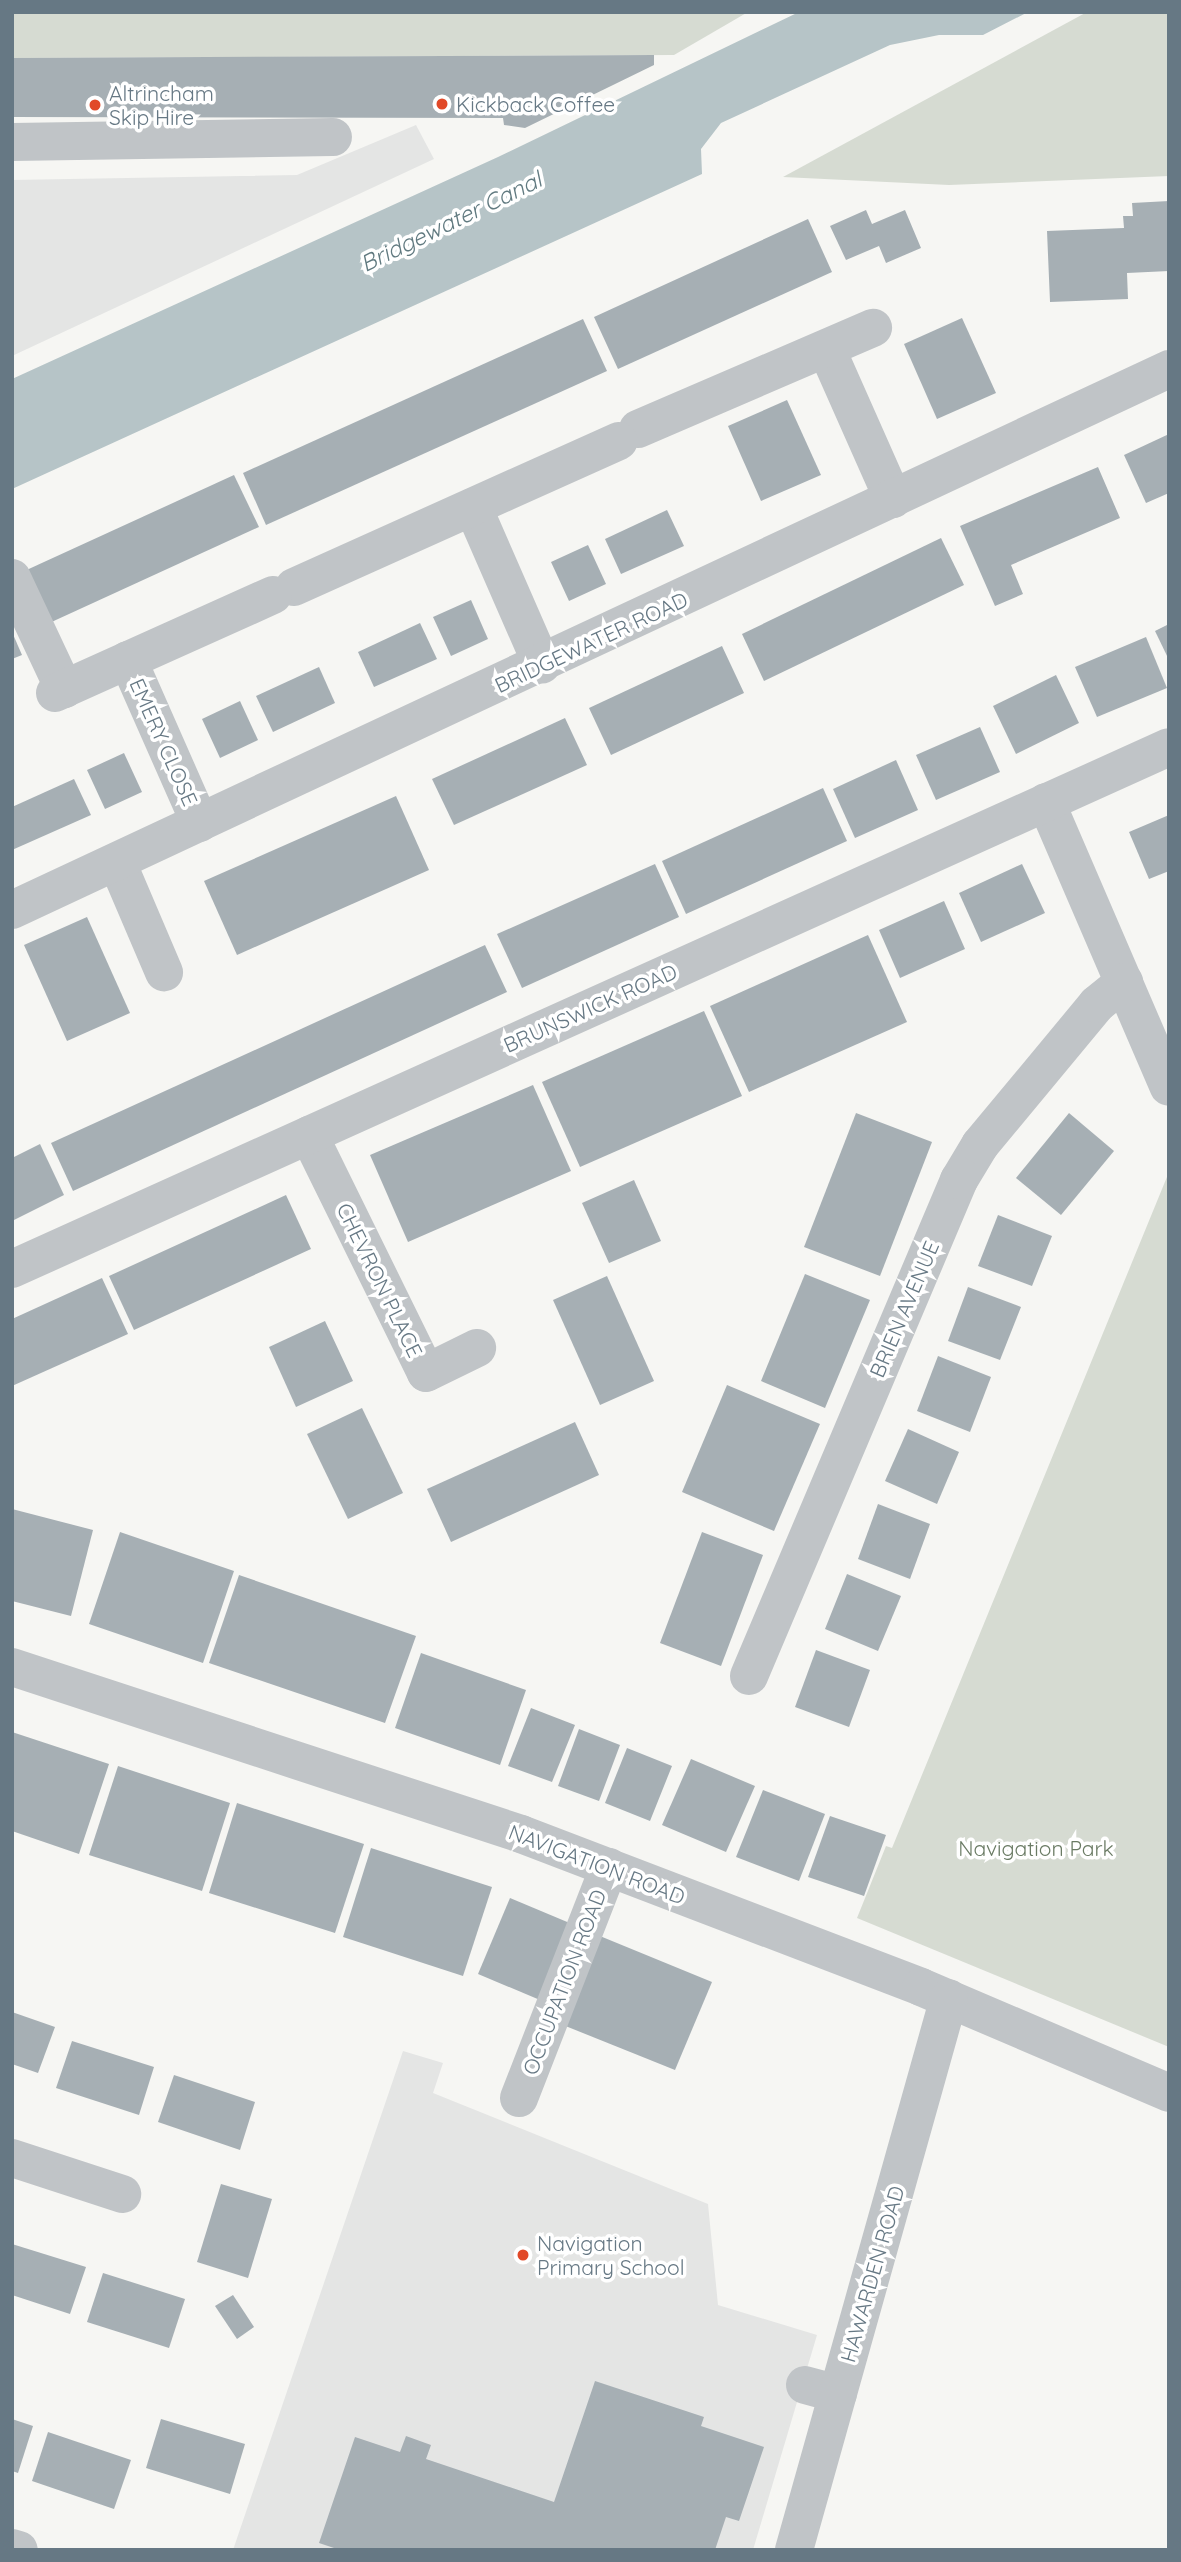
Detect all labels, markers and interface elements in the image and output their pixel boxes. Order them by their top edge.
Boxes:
place label: Altrincham Skip Hire [109,80,214,130]
place label: Kickback Coffee [456,91,615,117]
marker: Kickback Coffee [434,96,450,112]
marker: Altrincham Skip Hire [87,97,103,113]
water label: Bridgewater Canal [356,166,546,278]
street label: BRIDGEWATER ROAD [491,586,691,698]
street label: EMERY CLOSE [125,674,203,810]
street label: BRUNSWICK ROAD [499,958,681,1058]
street label: CHEVRON PLACE [332,1199,428,1361]
street label: BRIEN AVENUE [864,1237,944,1381]
street label: NAVIGATION ROAD [505,1819,689,1909]
park label: Navigation Park [958,1835,1114,1861]
street label: OCCUPATION ROAD [517,1886,611,2078]
street label: HAWARDEN ROAD [835,2183,909,2365]
place label: Navigation Primary School [537,2230,685,2280]
marker: Navigation Primary School [515,2247,531,2263]

